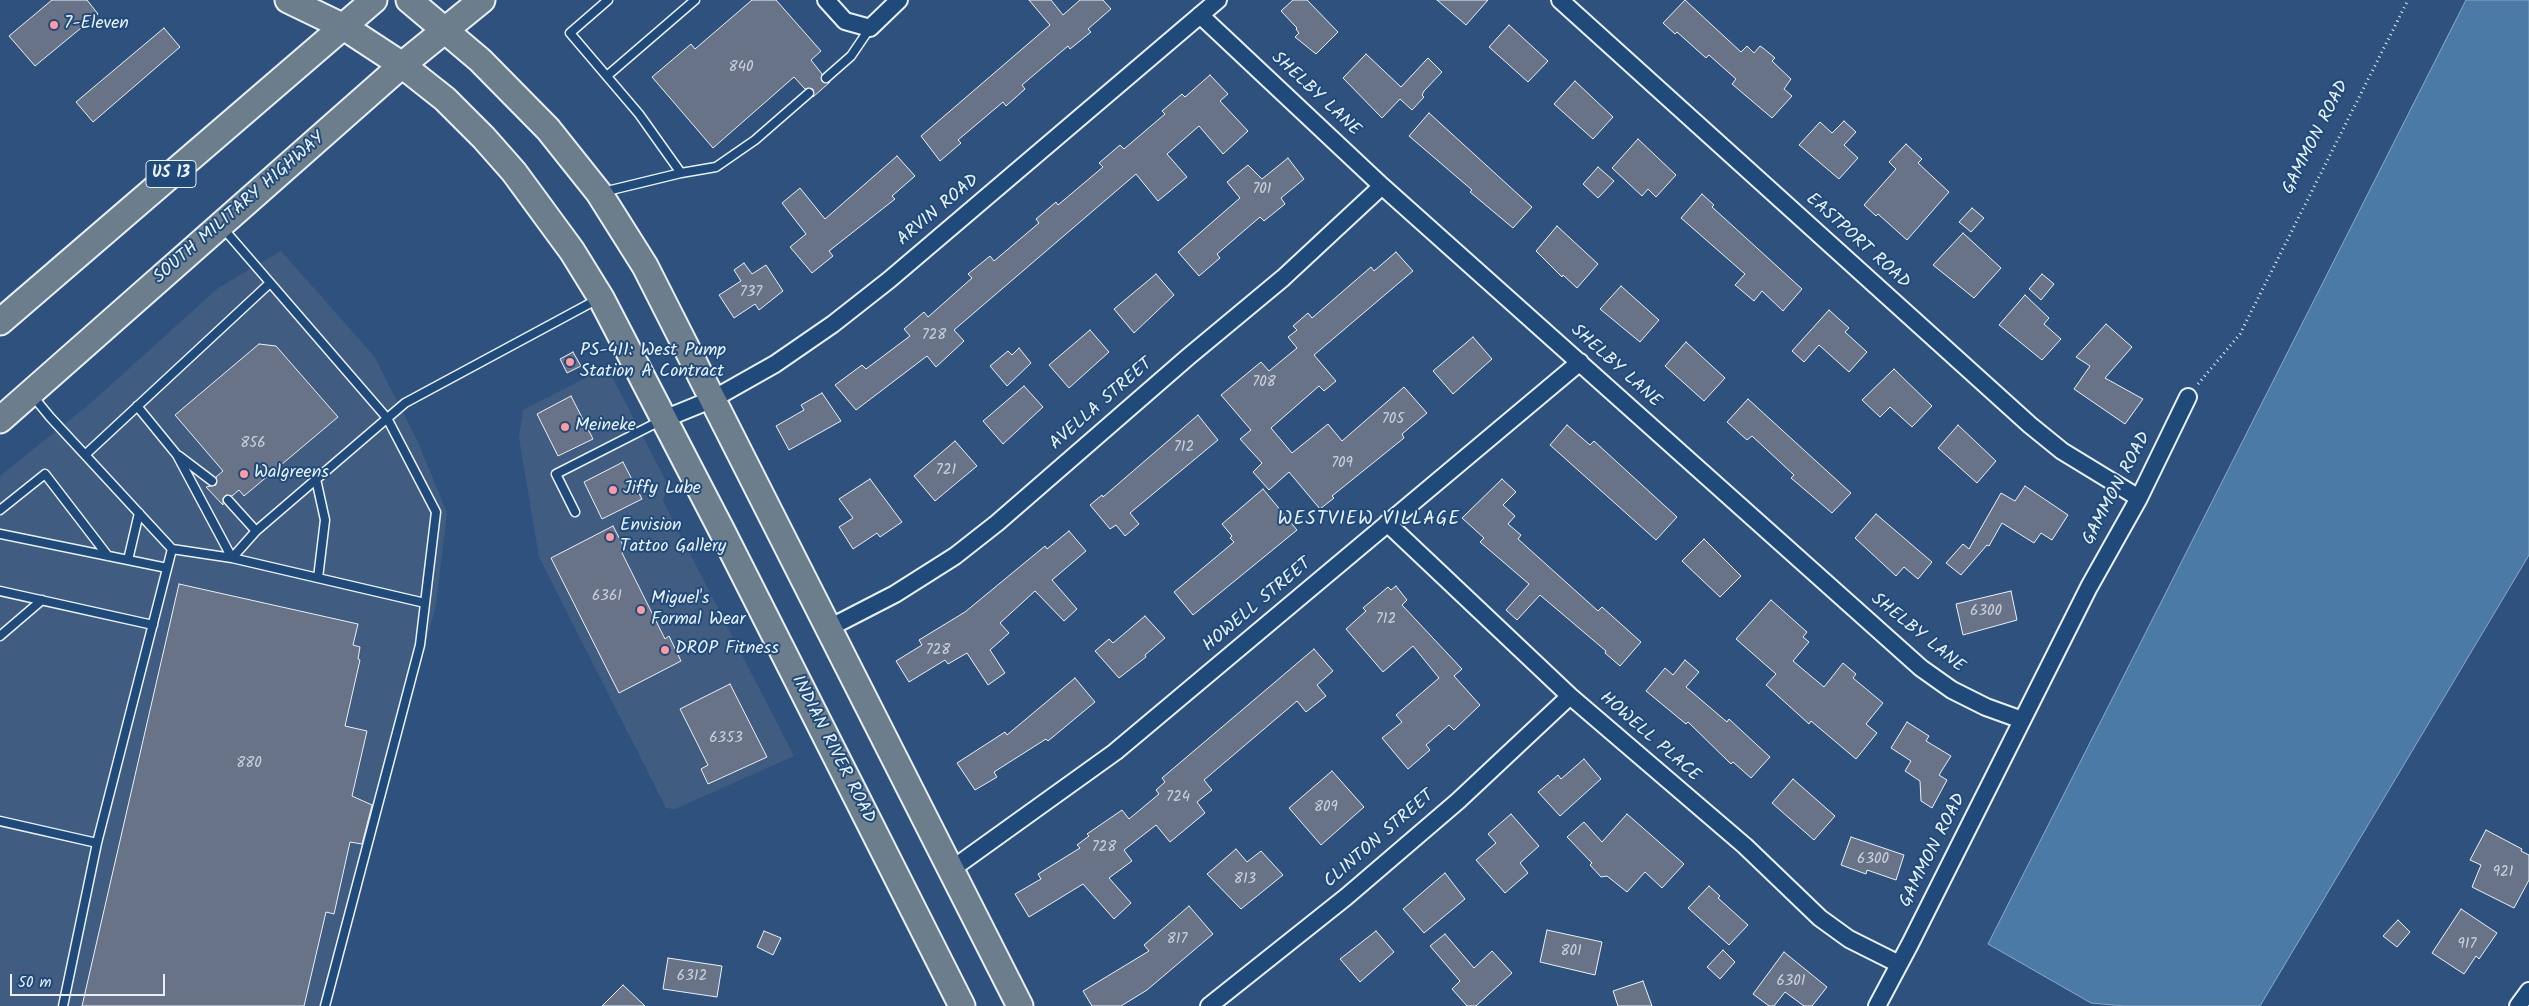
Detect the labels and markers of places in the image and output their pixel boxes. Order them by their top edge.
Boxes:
place label: 7-Eleven [64,14,129,36]
marker: 7-Eleven [48,19,60,31]
place label: PS-411: West Pump Station A Contract [580,341,726,384]
marker: PS-411: West Pump Station A Contract [564,356,576,368]
place label: Meineke [575,416,636,438]
marker: Meineke [559,421,571,433]
place label: Walgreens [254,463,329,485]
marker: Walgreens [238,468,250,480]
place label: Jiffy Lube [623,479,701,501]
marker: Jiffy Lube [607,484,619,496]
place label: Envision Tattoo Gallery [620,516,726,558]
marker: Envision Tattoo Gallery [604,531,616,543]
place label: Miguel's Formal Wear [651,589,745,632]
marker: Miguel's Formal Wear [635,604,647,616]
place label: DROP Fitness [675,639,779,661]
marker: DROP Fitness [659,644,671,656]

